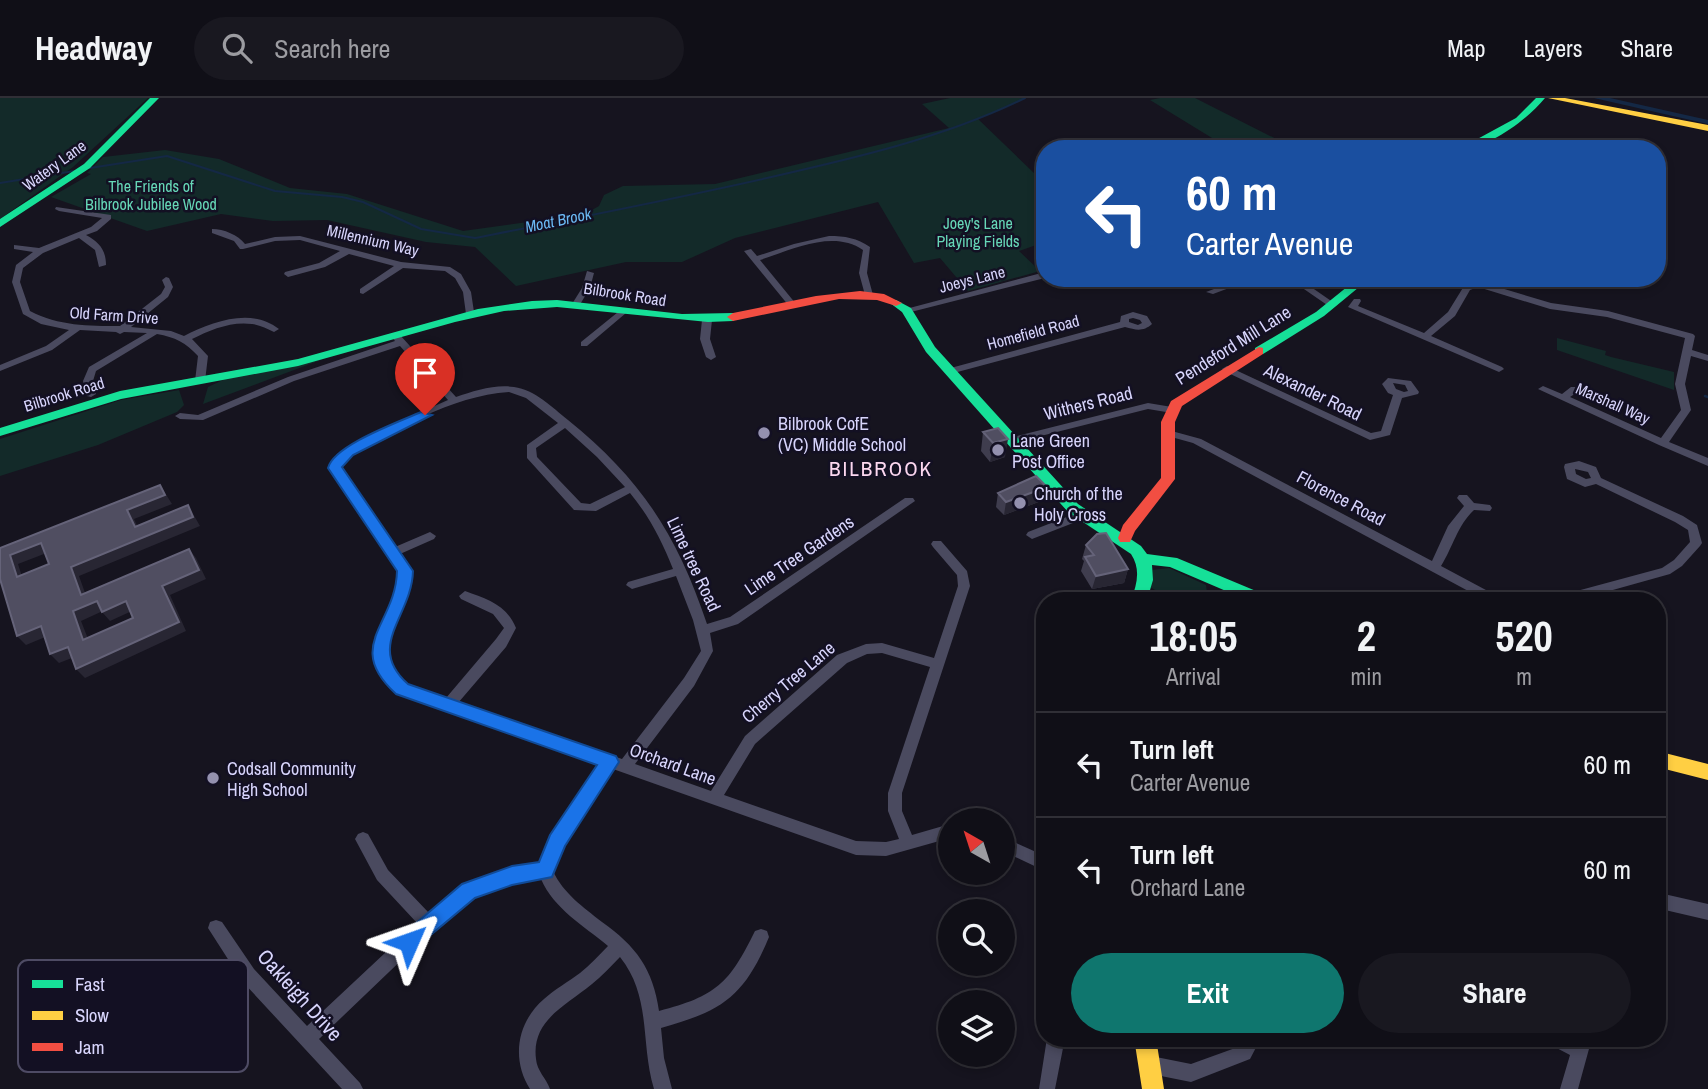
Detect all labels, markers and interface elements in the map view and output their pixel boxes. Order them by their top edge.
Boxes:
search box [194,17,684,80]
text: Headway [35,26,152,70]
icon: search [218,29,256,67]
text: Search here [274,31,390,66]
text: Map [1447,32,1485,64]
text: Layers [1523,32,1582,64]
text: Share [1620,32,1673,64]
street label: Watery Lane [18,134,90,196]
text: 60 m [1186,159,1278,225]
icon: left [1071,168,1162,259]
park label: The Friends of Bilbrook Jubilee Wood [85,175,217,215]
water label: Moat Brook [523,202,594,238]
park label: Joey's Lane Playing Fields [936,212,1020,252]
street label: Millennium Way [325,219,421,261]
text: Carter Avenue [1186,222,1353,265]
street label: Joeys Lane [937,260,1007,298]
street label: Bilbrook Road [582,277,668,311]
street label: Pendeford Mill Lane [1170,299,1296,391]
street label: Old Farm Drive [69,301,159,329]
street label: Homefield Road [984,309,1082,355]
pin [395,343,455,415]
icon: arrive [406,354,444,392]
street label: Alexander Road [1259,357,1366,426]
street label: Bilbrook Road [21,371,107,417]
street label: Marshall Way [1572,377,1654,429]
street label: Withers Road [1041,380,1135,426]
place label: Bilbrook CofE (VC) Middle School [778,411,906,457]
marker: Bilbrook CofE (VC) Middle School [756,425,772,441]
place label: Lane Green Post Office [1012,428,1090,474]
marker: Lane Green Post Office [990,442,1006,458]
district label: BILBROOK [829,454,933,483]
street label: Florence Road [1292,464,1390,532]
place label: Church of the Holy Cross [1034,481,1123,527]
marker: Church of the Holy Cross [1012,495,1028,511]
street label: Lime Tree Gardens [739,509,859,601]
street label: Lime tree Road [661,513,727,615]
text: 18:05 [1149,608,1237,664]
text: 2 [1357,608,1376,664]
text: 520 [1495,608,1553,664]
street label: Cherry Tree Lane [736,635,840,729]
text: Arrival [1166,661,1221,692]
text: min [1351,661,1382,692]
text: m [1516,661,1532,692]
text: Turn left [1130,732,1214,767]
street label: Orchard Lane [626,737,720,791]
icon: left [1071,746,1109,784]
text: 60 m [1584,747,1631,782]
place label: Codsall Community High School [227,756,356,802]
text: Carter Avenue [1130,767,1250,798]
marker: Codsall Community High School [205,770,221,786]
north arrow [938,808,1015,886]
map controls [938,808,1015,1067]
text: Turn left [1130,837,1214,872]
icon: left [1071,851,1109,889]
text: 60 m [1584,852,1631,887]
text: Orchard Lane [1130,872,1245,903]
button: search [938,899,1015,976]
position arrow [372,905,446,979]
street label: Oakleigh Drive [251,943,349,1047]
button: Exit [1071,953,1344,1033]
button: Share [1358,953,1631,1033]
legend [18,960,248,1072]
text: Fast [75,971,105,997]
button: layers [938,990,1015,1067]
text: Slow [75,1002,110,1028]
text: Jam [75,1034,104,1060]

